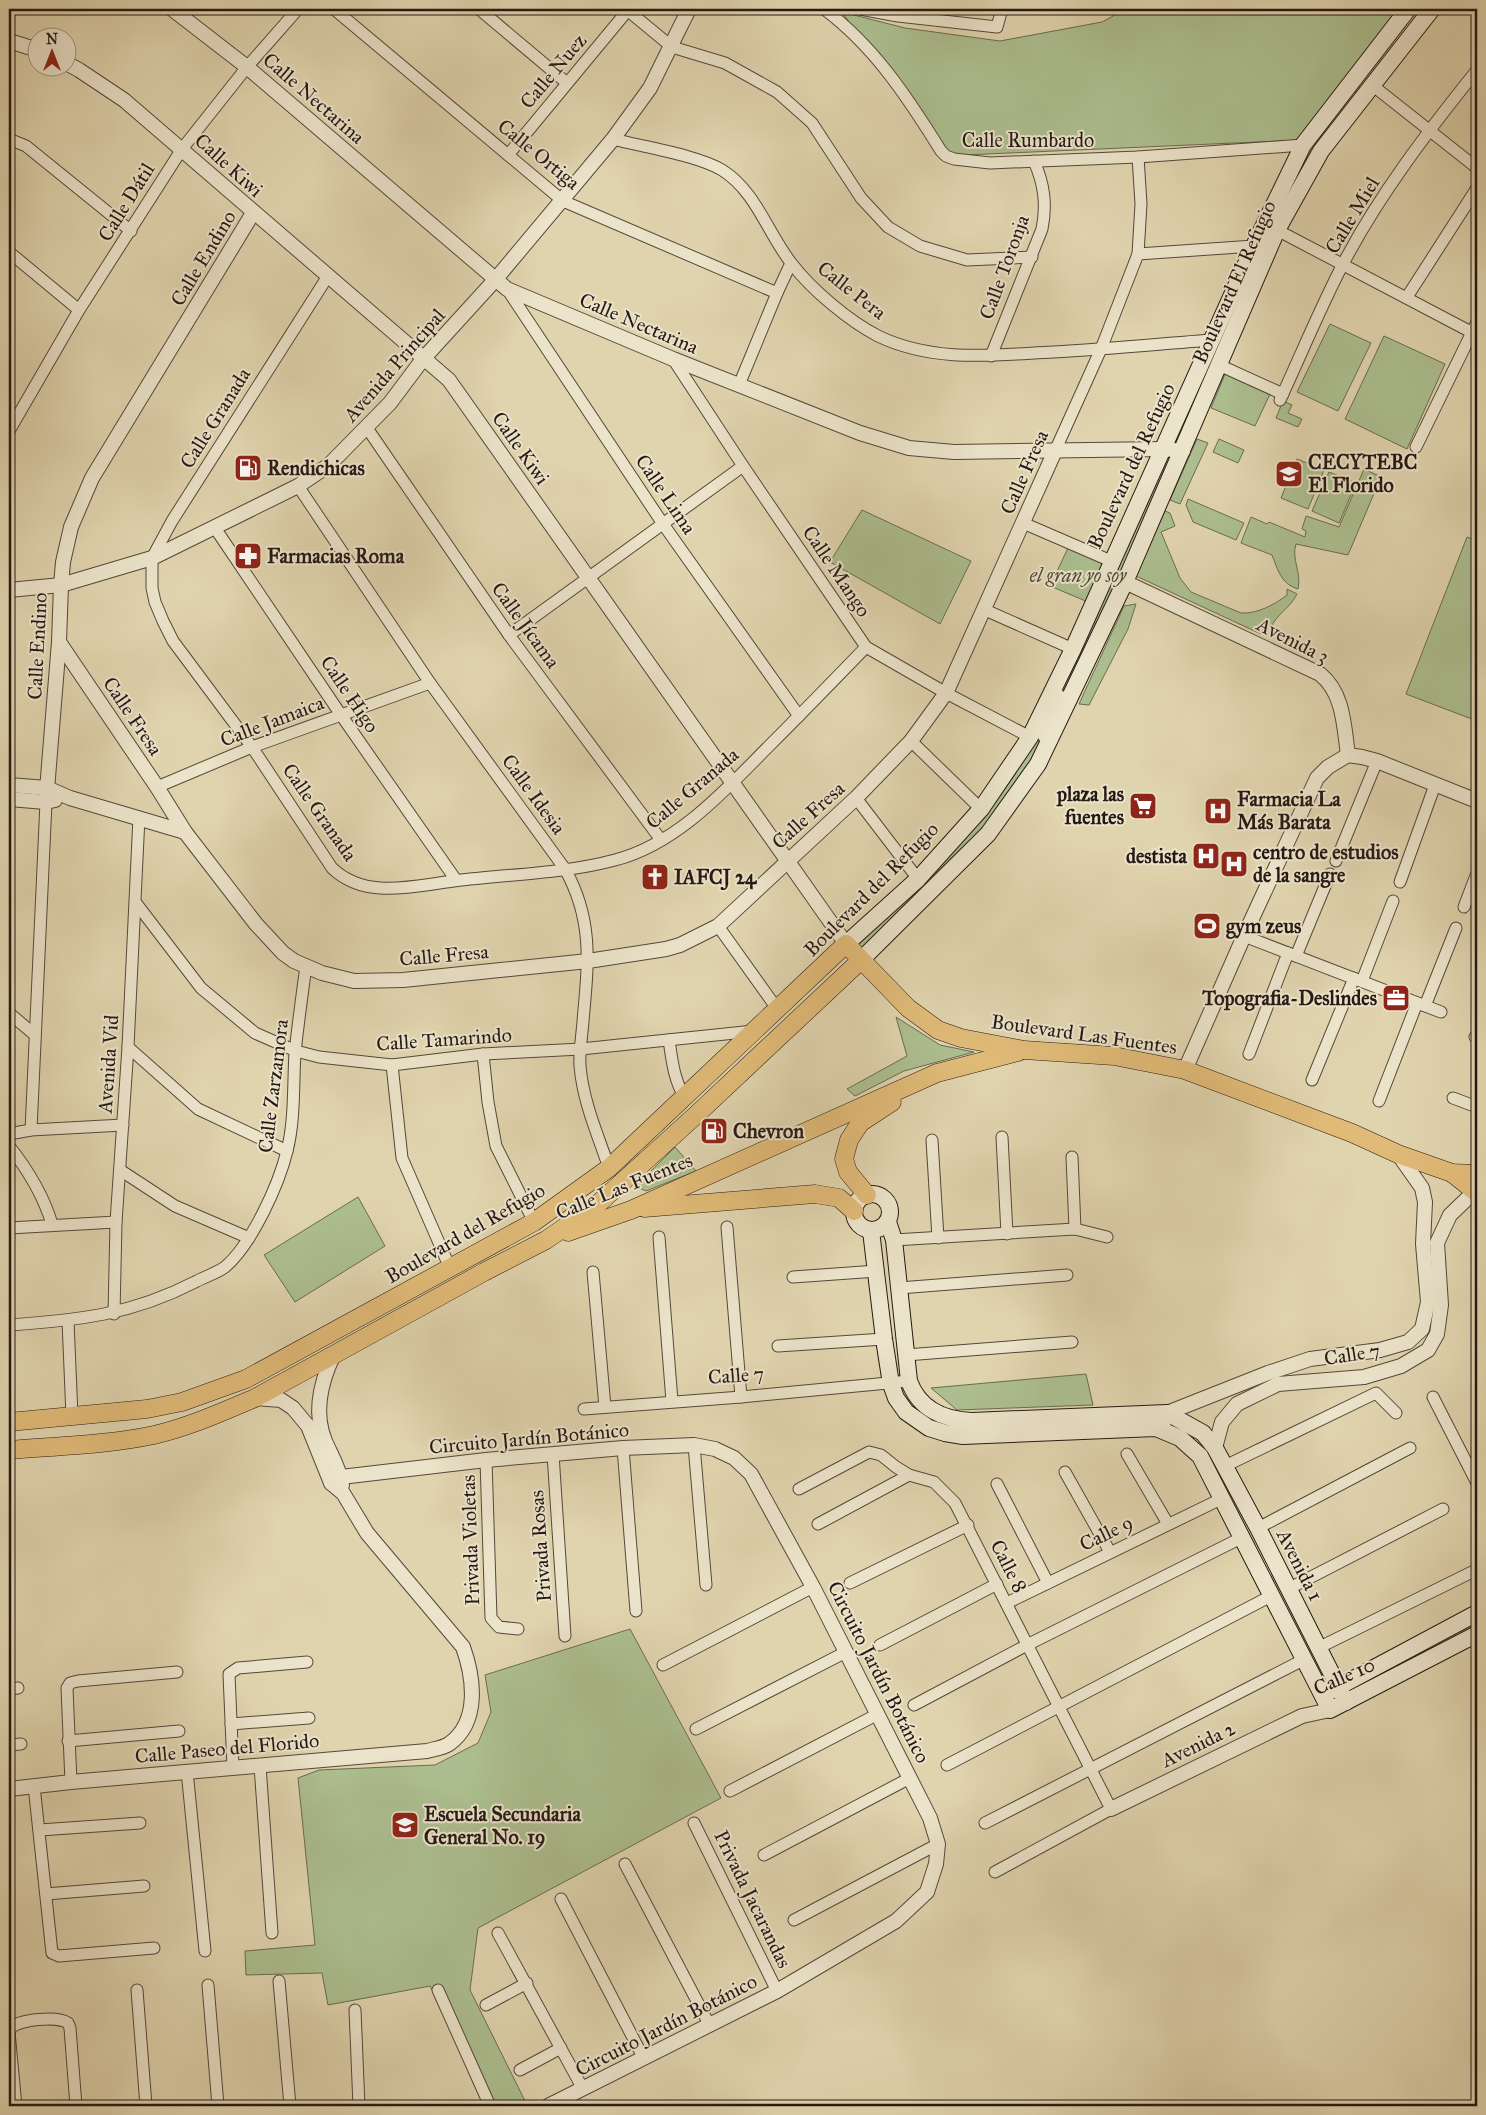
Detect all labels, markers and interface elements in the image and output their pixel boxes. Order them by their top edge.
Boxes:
north arrow [28,28,78,78]
street label: Calle Nuez [515,29,591,113]
text: N [46,31,58,48]
street label: Calle Nectarina [258,47,370,149]
street label: Calle Ortiga [493,114,585,195]
street label: Calle Kiwi [190,128,268,202]
street label: Calle Rumbardo [962,128,1094,152]
street label: Calle Dátil [93,158,160,246]
street label: Calle Miel [1320,172,1385,258]
street label: Boulevard El Refugio [1187,197,1282,368]
street label: Calle Endino [165,206,241,310]
street label: Calle Toronja [974,211,1034,323]
street label: Calle Pera [813,256,892,325]
street label: Calle Nectarina [576,287,702,359]
street label: Avenida Principal [338,303,450,427]
street label: Calle Granada [175,363,256,473]
street label: Boulevard del Refugio [1082,379,1181,553]
street label: Calle Kiwi [487,407,555,490]
street label: Calle Fresa [995,426,1053,518]
street label: Calle Lima [631,450,702,539]
place label: CECYTEBC El Florido [1308,450,1417,497]
fuel station icon: Rendichicas [233,453,263,483]
place label: Rendichicas [267,456,365,480]
school or university icon: CECYTEBC El Florido [1274,459,1304,489]
street label: Calle Mango [797,521,876,622]
pharmacy icon: Farmacias Roma [233,541,263,571]
place label: Farmacias Roma [267,544,405,568]
park label: el gran yo soy [1029,563,1128,587]
street label: Calle Jícama [486,577,566,674]
street label: Calle Endino [22,592,52,700]
street label: Avenida 3 [1252,611,1333,668]
street label: Calle Higo [315,651,385,738]
street label: Calle Fresa [98,672,168,760]
street label: Calle Jamaica [217,690,328,753]
street label: Calle Granada [641,742,744,834]
street label: Calle Idesia [497,749,571,839]
street label: Calle Granada [278,759,363,866]
street label: Calle Fresa [767,776,850,854]
place label: plaza las fuentes [1056,782,1125,829]
place label: Farmacia La Más Barata [1237,787,1341,834]
supermarket icon: plaza las fuentes [1128,791,1158,821]
hospital icon: Farmacia La Más Barata [1203,796,1233,826]
street label: Boulevard del Refugio [799,817,944,962]
place label: centro de estudios de la sangre [1253,840,1399,888]
hospital icon: destista [1191,841,1221,871]
place label: destista [1126,844,1188,868]
hospital icon: centro de estudios de la sangre [1219,849,1249,879]
church icon: IAFCJ 24 [640,862,670,892]
place label: IAFCJ 24 [674,865,757,891]
sports icon: gym zeus [1192,911,1222,941]
place label: gym zeus [1226,914,1302,939]
street label: Calle Fresa [398,939,490,971]
office icon: Topografia-Deslindes [1381,983,1411,1013]
place label: Topografia-Deslindes [1201,986,1378,1011]
street label: Boulevard Las Fuentes [989,1009,1179,1059]
street label: Avenida Vid [93,1014,123,1115]
street label: Calle Zarzamora [253,1017,293,1154]
street label: Calle Tamarindo [375,1022,513,1056]
fuel station icon: Chevron [699,1116,729,1146]
place label: Chevron [733,1119,804,1143]
street label: Calle Las Fuentes [552,1148,696,1224]
street label: Boulevard del Refugio [381,1178,550,1289]
street label: Calle 7 [1322,1338,1382,1370]
street label: Calle 7 [707,1361,765,1389]
street label: Circuito Jardín Botánico [428,1417,630,1460]
street label: Privada Violetas [456,1474,484,1606]
street label: Privada Rosas [524,1489,556,1603]
street label: Calle 9 [1075,1510,1137,1556]
street label: Avenida 1 [1271,1524,1328,1605]
street label: Calle 8 [986,1536,1032,1596]
street label: Circuito Jardín Botánico [822,1577,935,1767]
street label: Calle 10 [1309,1652,1379,1700]
street label: Avenida 2 [1156,1716,1239,1773]
street label: Calle Paseo del Florido [134,1728,320,1768]
place label: Escuela Secundaria General No. 19 [424,1802,581,1850]
school or university icon: Escuela Secundaria General No. 19 [390,1810,420,1840]
street label: Privada Jacarandas [708,1826,797,1972]
street label: Circuito Jardín Botánico [571,1969,761,2082]

